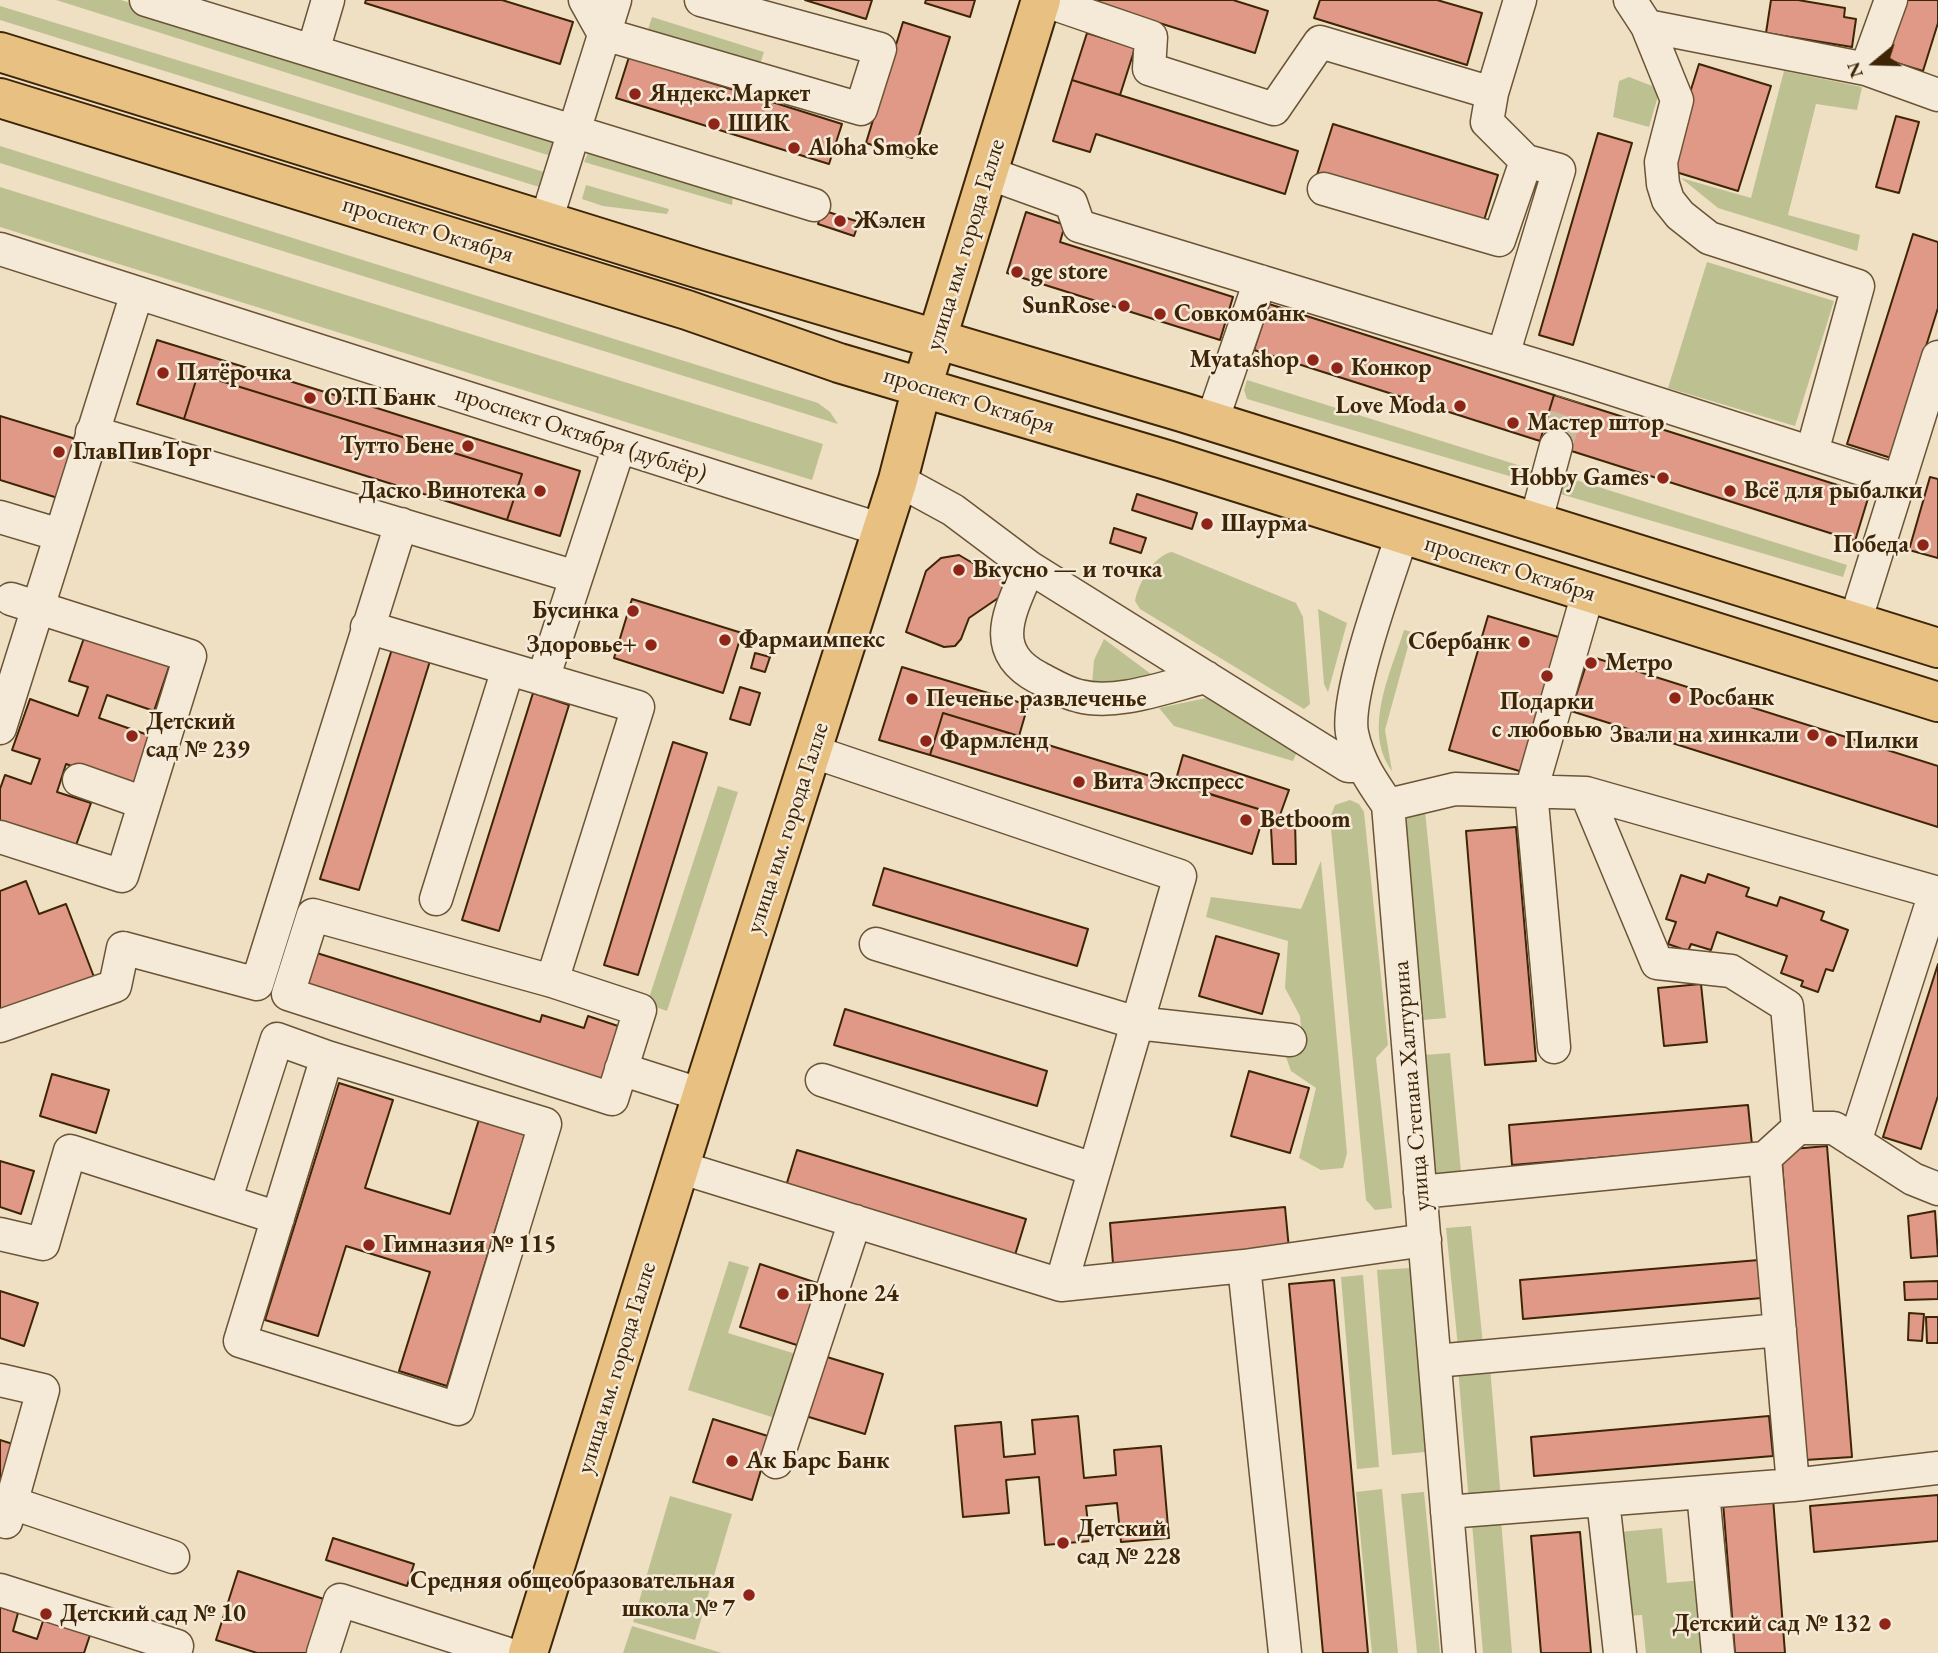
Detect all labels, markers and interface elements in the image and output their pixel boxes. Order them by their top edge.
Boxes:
north arrow [1840,28,1910,98]
text: N [1840,59,1869,81]
place label: Яндекс.Маркет [649,80,810,108]
marker: Яндекс.Маркет [627,86,643,102]
place label: ШИК [728,110,790,138]
marker: ШИК [706,116,722,132]
place label: Aloha Smoke [808,134,939,162]
street label: улица им. города Галле [920,136,1012,354]
marker: Aloha Smoke [786,140,802,156]
street label: проспект Октября [339,190,517,270]
place label: Жэлен [854,207,926,235]
marker: Жэлен [832,213,848,229]
place label: ge store [1031,258,1108,286]
marker: ge store [1009,264,1025,280]
place label: SunRose [1022,292,1110,320]
marker: SunRose [1116,298,1132,314]
place label: Совкомбанк [1174,300,1305,328]
marker: Совкомбанк [1152,306,1168,322]
place label: Myatashop [1190,346,1299,374]
marker: Myatashop [1305,352,1321,368]
place label: Конкор [1351,354,1432,382]
place label: Пятёрочка [177,359,292,387]
marker: Конкор [1329,360,1345,376]
street label: проспект Октября [880,361,1058,441]
marker: Пятёрочка [155,365,171,381]
street label: проспект Октября (дублёр) [452,380,710,488]
place label: ОТП Банк [324,384,436,412]
marker: ОТП Банк [302,390,318,406]
place label: Love Moda [1336,392,1446,420]
marker: Love Moda [1452,398,1468,414]
place label: Мастер штор [1527,409,1664,437]
marker: Мастер штор [1505,415,1521,431]
place label: Тутто Бене [340,432,454,460]
place label: ГлавПивТорг [73,438,212,466]
marker: Тутто Бене [460,438,476,454]
marker: ГлавПивТорг [51,444,67,460]
place label: Hobby Games [1510,464,1649,492]
marker: Hobby Games [1655,470,1671,486]
place label: Даско Винотека [359,477,526,505]
place label: Всё для рыбалки [1744,477,1923,505]
marker: Даско Винотека [532,483,548,499]
marker: Всё для рыбалки [1722,483,1738,499]
place label: Шаурма [1221,510,1307,538]
marker: Шаурма [1199,516,1215,532]
street label: проспект Октября [1421,529,1599,609]
place label: Победа [1833,531,1909,559]
marker: Победа [1915,537,1931,553]
place label: Вкусно — и точка [973,556,1162,584]
marker: Вкусно — и точка [951,562,967,578]
place label: Бусинка [532,597,619,625]
marker: Бусинка [625,603,641,619]
place label: Фармаимпекс [739,626,885,654]
place label: Сбербанк [1408,628,1510,656]
place label: Здоровье+ [526,631,637,659]
marker: Фармаимпекс [717,632,733,648]
marker: Сбербанк [1516,634,1532,650]
marker: Здоровье+ [643,637,659,653]
place label: Метро [1605,649,1673,677]
marker: Метро [1583,655,1599,671]
marker: Подарки с любовью [1539,668,1555,684]
place label: Росбанк [1689,684,1774,712]
place label: Печенье развлеченье [926,685,1146,713]
place label: Подарки с любовью [1492,688,1602,744]
marker: Росбанк [1667,690,1683,706]
marker: Печенье развлеченье [904,691,920,707]
place label: Детский сад № 239 [146,708,250,764]
street label: улица им. города Галле [740,719,836,937]
place label: Звали на хинкали [1610,721,1799,749]
place label: Фармленд [940,727,1049,755]
marker: Звали на хинкали [1805,727,1821,743]
place label: Пилки [1845,727,1919,755]
marker: Детский сад № 239 [124,728,140,744]
marker: Фармленд [918,733,934,749]
marker: Пилки [1823,733,1839,749]
place label: Вита Экспресс [1093,768,1244,796]
marker: Вита Экспресс [1071,774,1087,790]
place label: Betboom [1260,806,1351,834]
marker: Betboom [1238,812,1254,828]
street label: улица Степана Халтурина [1387,960,1437,1212]
place label: Гимназия № 115 [383,1231,556,1259]
marker: Гимназия № 115 [361,1237,377,1253]
street label: улица им. города Галле [571,1259,663,1477]
place label: iPhone 24 [797,1280,899,1308]
marker: iPhone 24 [775,1286,791,1302]
place label: Ак Барс Банк [746,1447,889,1475]
marker: Ак Барс Банк [724,1453,740,1469]
place label: Детский сад № 228 [1077,1515,1181,1571]
marker: Детский сад № 228 [1055,1535,1071,1551]
place label: Средняя общеобразовательная школа № 7 [410,1567,735,1623]
marker: Средняя общеобразовательная школа № 7 [741,1587,757,1603]
place label: Детский сад № 10 [60,1600,246,1628]
marker: Детский сад № 10 [38,1606,54,1622]
place label: Детский сад № 132 [1672,1610,1871,1638]
marker: Детский сад № 132 [1877,1616,1893,1632]

